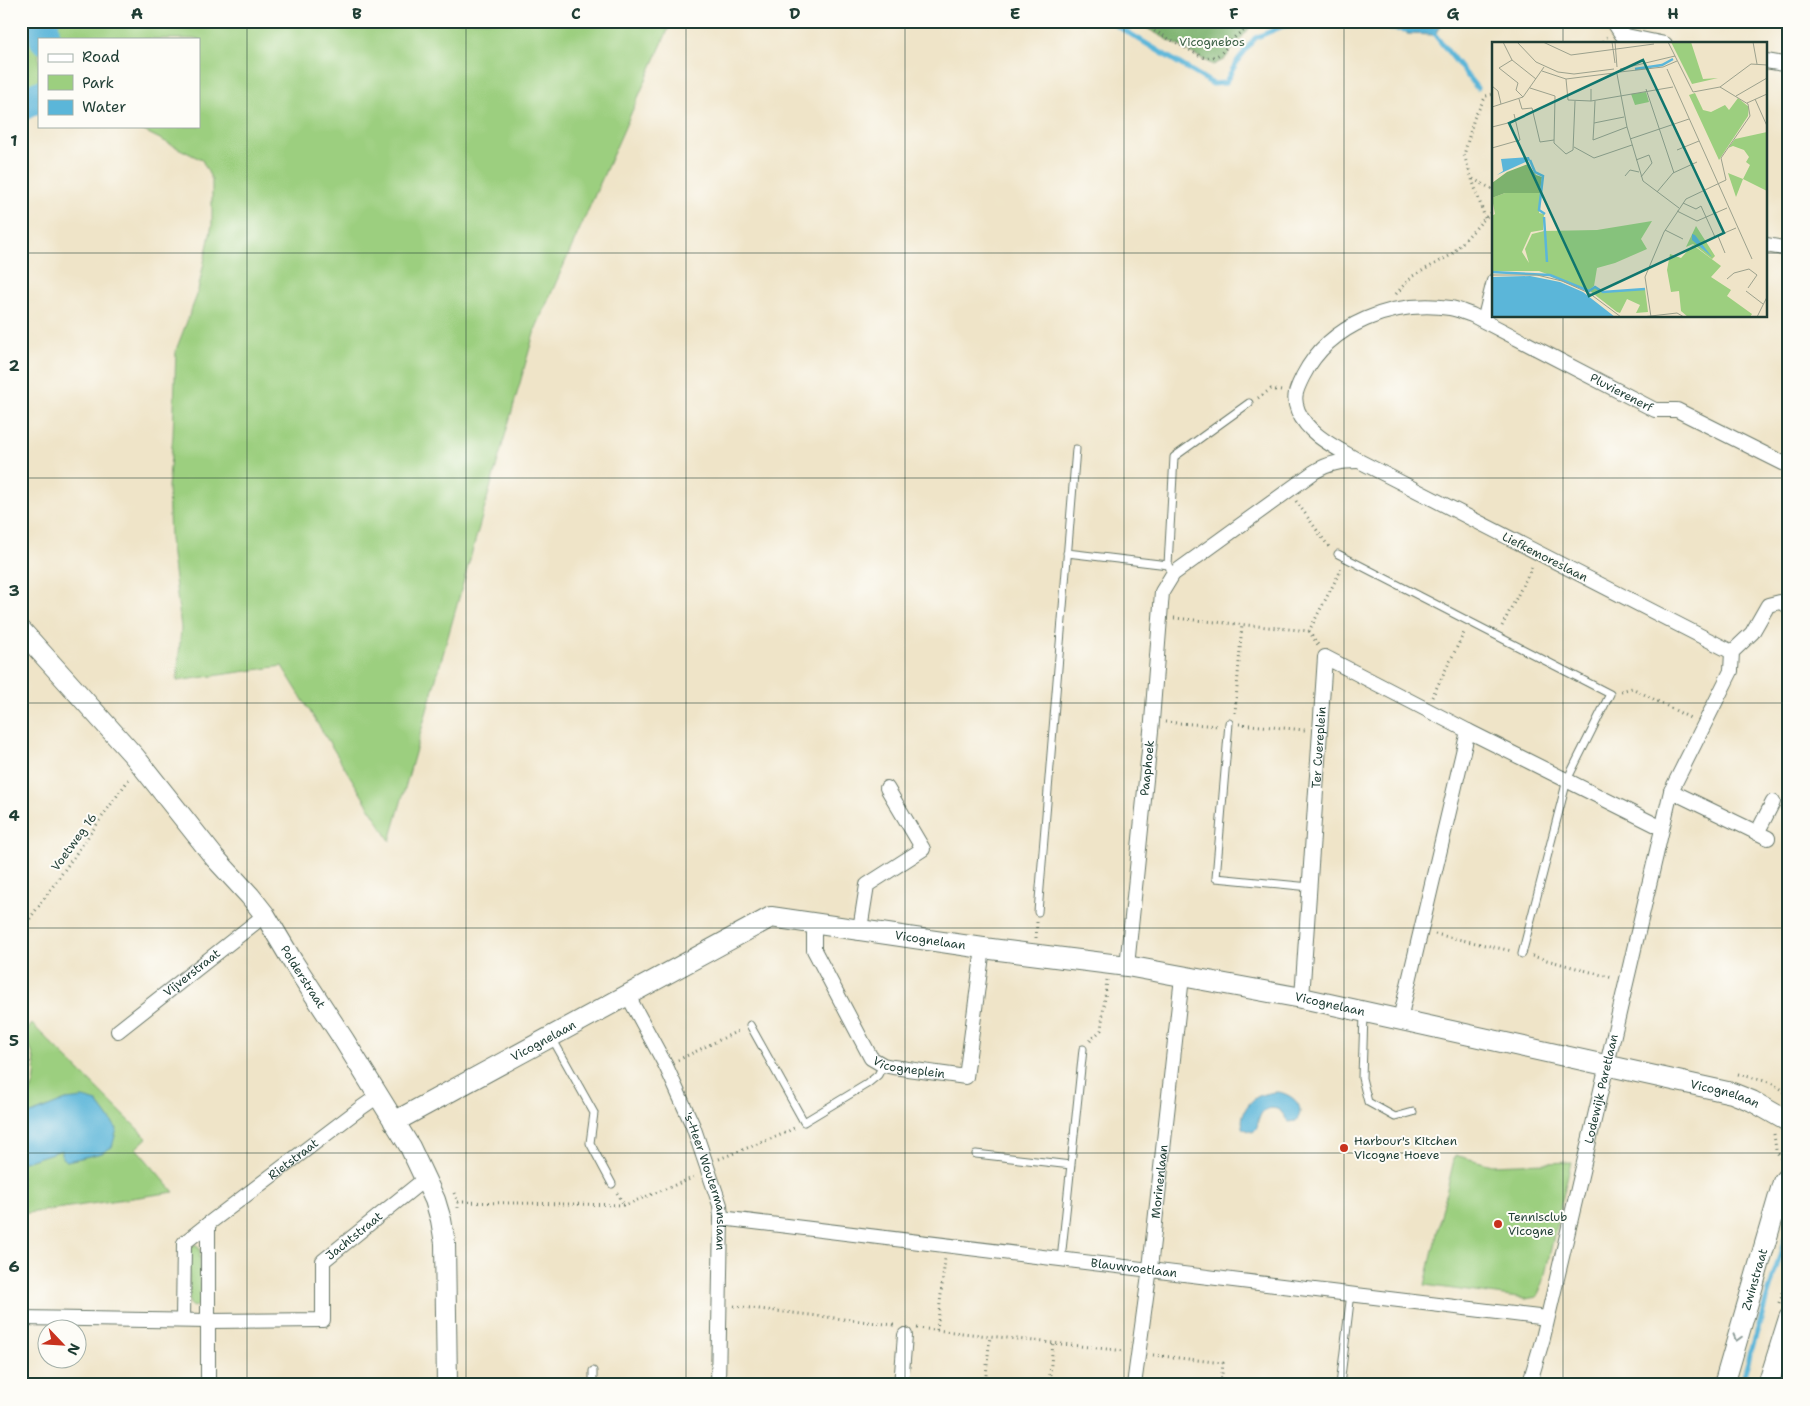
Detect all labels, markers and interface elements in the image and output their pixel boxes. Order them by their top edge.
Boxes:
text: A [131,3,143,24]
text: B [352,3,362,24]
text: C [571,3,581,24]
text: D [789,3,801,24]
text: E [1010,3,1020,24]
text: F [1229,3,1239,24]
text: G [1447,3,1460,24]
text: H [1667,3,1679,24]
park label: Vicognebos [1179,34,1245,50]
legend [38,38,200,128]
inset map [1492,42,1768,318]
text: Road [82,47,120,67]
text: Park [82,73,114,93]
text: Water [82,97,126,117]
text: 1 [10,130,18,151]
text: 2 [8,355,20,376]
street label: Pluvierenerf [1587,370,1656,416]
street label: Liefkemoreslaan [1499,529,1591,585]
text: 3 [8,580,20,601]
street label: Ter Cuereplein [1308,706,1330,789]
street label: Paaphoek [1136,739,1158,797]
text: 4 [8,805,20,826]
street label: Voetweg 16 [48,810,100,874]
street label: Vicognelaan [894,927,967,953]
street label: Polderstraat [277,942,329,1012]
street label: Vijverstraat [160,945,224,1000]
street label: Vicognelaan [1293,989,1367,1020]
street label: Vicognelaan [508,1017,579,1065]
text: 5 [9,1030,19,1051]
street label: Lodewijk Paretlaan [1581,1032,1622,1145]
street label: Vicogneplein [870,1053,946,1082]
street label: Vicognelaan [1689,1076,1762,1112]
street label: 's-Heer Woutermanslaan [680,1110,729,1251]
place label: Harbour's Kitchen Vicogne Hoeve [1354,1133,1457,1163]
street label: Rietstraat [265,1135,322,1183]
marker: Harbour's Kitchen Vicogne Hoeve [1338,1142,1350,1154]
street label: Morinenlaan [1147,1144,1172,1219]
street label: Jachtstraat [322,1208,386,1264]
place label: Tennisclub Vicogne [1508,1209,1567,1239]
marker: Tennisclub Vicogne [1492,1218,1504,1230]
street label: Zwinstraat [1738,1247,1771,1312]
street label: Blauwvoetlaan [1090,1255,1178,1281]
text: 6 [8,1256,20,1277]
north arrow [38,1318,88,1368]
one-way arrow [1733,1333,1743,1341]
text: N [63,1341,84,1358]

